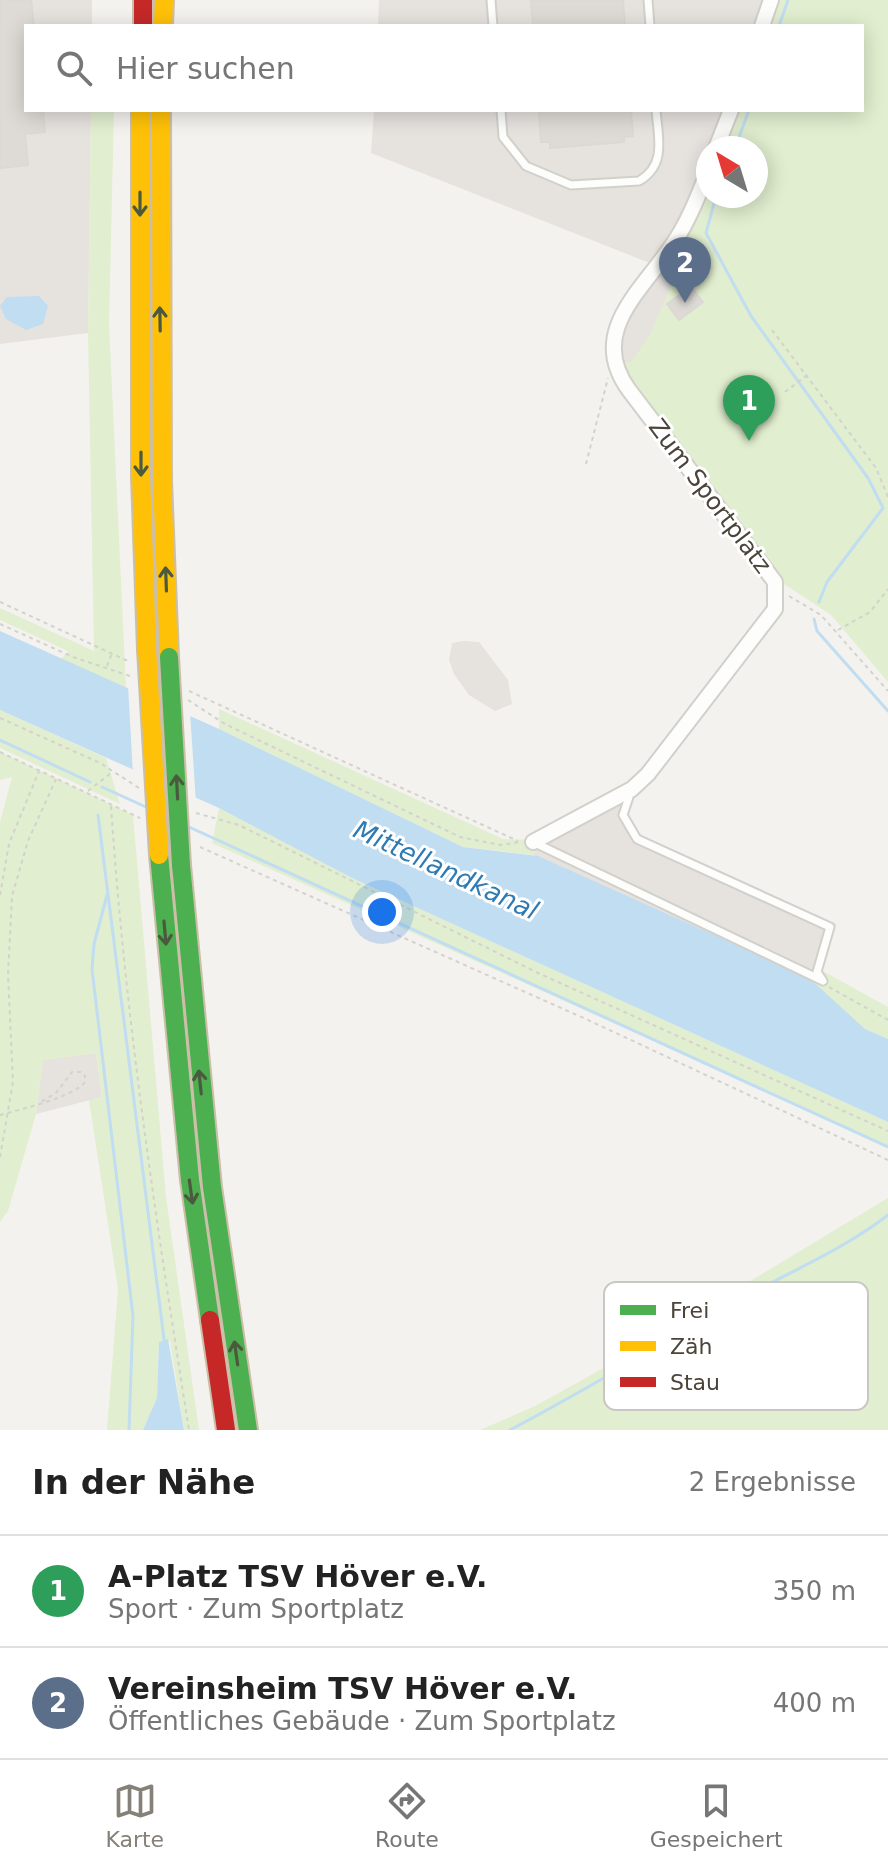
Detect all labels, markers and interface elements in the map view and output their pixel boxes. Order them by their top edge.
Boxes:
search box [24,24,864,112]
icon: search [52,46,96,90]
text: Hier suchen [116,51,295,86]
north arrow [696,136,768,208]
one-way arrow [132,190,148,217]
pin: 2 [659,237,711,303]
one-way arrow [152,306,168,333]
pin: 1 [723,375,775,441]
street label: Zum Sportplatz [643,413,777,579]
one-way arrow [133,450,148,477]
one-way arrow [159,566,174,593]
one-way arrow [169,774,184,801]
water label: Mittellandkanal [349,814,544,926]
your location [362,892,402,932]
one-way arrow [158,919,173,946]
one-way arrow [193,1069,208,1096]
one-way arrow [184,1178,199,1204]
legend [604,1282,868,1410]
text: Frei [670,1298,709,1323]
text: Zäh [670,1334,713,1359]
one-way arrow [228,1341,243,1366]
text: Stau [670,1370,720,1395]
text: In der Nähe [32,1462,255,1502]
text: 2 Ergebnisse [689,1467,856,1497]
text: A-Platz TSV Höver e.V. [108,1559,488,1594]
text: 1 [49,1576,67,1606]
text: 350 m [773,1576,856,1606]
text: Sport · Zum Sportplatz [108,1594,404,1624]
text: Vereinsheim TSV Höver e.V. [108,1671,577,1706]
text: 2 [49,1688,67,1718]
text: 400 m [773,1688,856,1718]
text: Öffentliches Gebäude · Zum Sportplatz [108,1706,616,1736]
tab: Karte [105,1779,164,1852]
tab: Route [375,1779,439,1852]
tab: Gespeichert [650,1779,783,1852]

